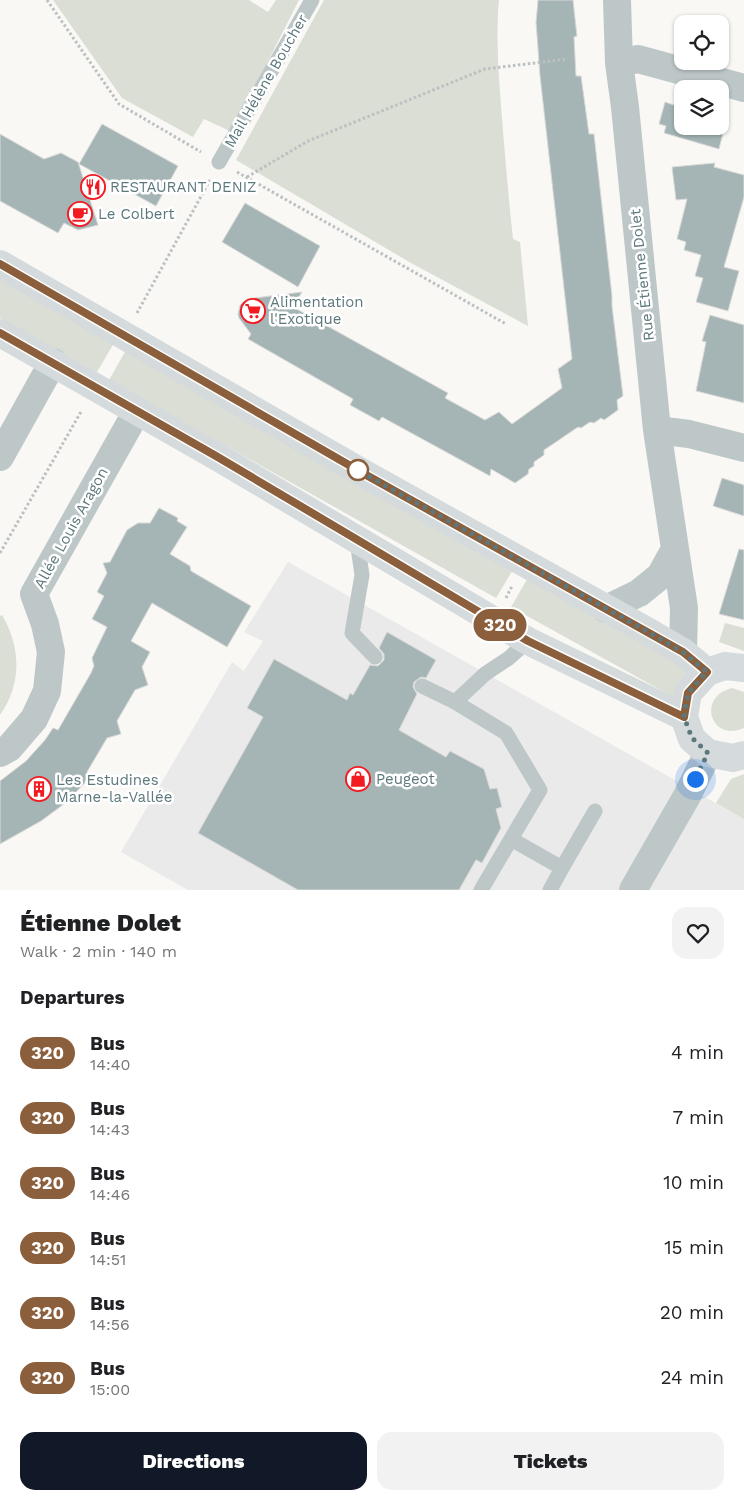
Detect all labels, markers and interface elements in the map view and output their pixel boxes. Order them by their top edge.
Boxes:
street label: Mail Hélène Boucher [221,11,311,151]
map controls [674,15,729,135]
button: locate [674,15,729,70]
button: layers [674,80,729,135]
restaurant icon: RESTAURANT DENIZ [80,174,106,200]
place label: RESTAURANT DENIZ [110,178,257,196]
cafe icon: Le Colbert [67,201,93,227]
place label: Le Colbert [98,205,175,223]
street label: Rue Étienne Dolet [626,207,658,342]
place label: Alimentation l'Exotique [270,293,364,328]
supermarket icon: Alimentation l'Exotique [240,298,266,324]
unlabelled marker [347,459,369,481]
street label: Allée Louis Aragon [30,464,112,592]
line badge: 320 [471,609,529,641]
text: 320 [484,614,517,635]
shop icon: Peugeot [345,766,371,792]
your location [683,767,708,792]
place label: Peugeot [376,770,435,788]
place label: Les Estudines Marne-la-Vallée [56,771,172,806]
building icon: Les Estudines Marne-la-Vallée [26,776,52,802]
button: heart [672,907,724,959]
text: Étienne Dolet [20,909,181,937]
text: Walk · 2 min · 140 m [20,942,177,961]
text: Departures [20,986,125,1009]
text: Bus [90,1032,125,1055]
text: 4 min [671,1041,724,1064]
text: 320 [31,1042,64,1063]
text: 14:40 [90,1055,130,1074]
text: Bus [90,1097,125,1120]
text: 7 min [673,1106,724,1129]
text: 320 [31,1107,64,1128]
text: 14:43 [90,1120,130,1139]
text: Bus [90,1162,125,1185]
text: 10 min [663,1171,724,1194]
text: 320 [31,1172,64,1193]
text: 14:46 [90,1185,130,1204]
text: Bus [90,1227,125,1250]
text: 15 min [664,1236,724,1259]
text: 320 [31,1237,64,1258]
text: 14:51 [90,1250,126,1269]
text: Bus [90,1292,125,1315]
text: 20 min [660,1301,724,1324]
text: 320 [31,1302,64,1323]
text: 14:56 [90,1315,130,1334]
text: Bus [90,1357,125,1380]
text: 24 min [660,1366,724,1389]
text: 320 [31,1367,64,1388]
text: 15:00 [90,1380,130,1399]
button: Directions [20,1432,367,1490]
button: Tickets [377,1432,724,1490]

